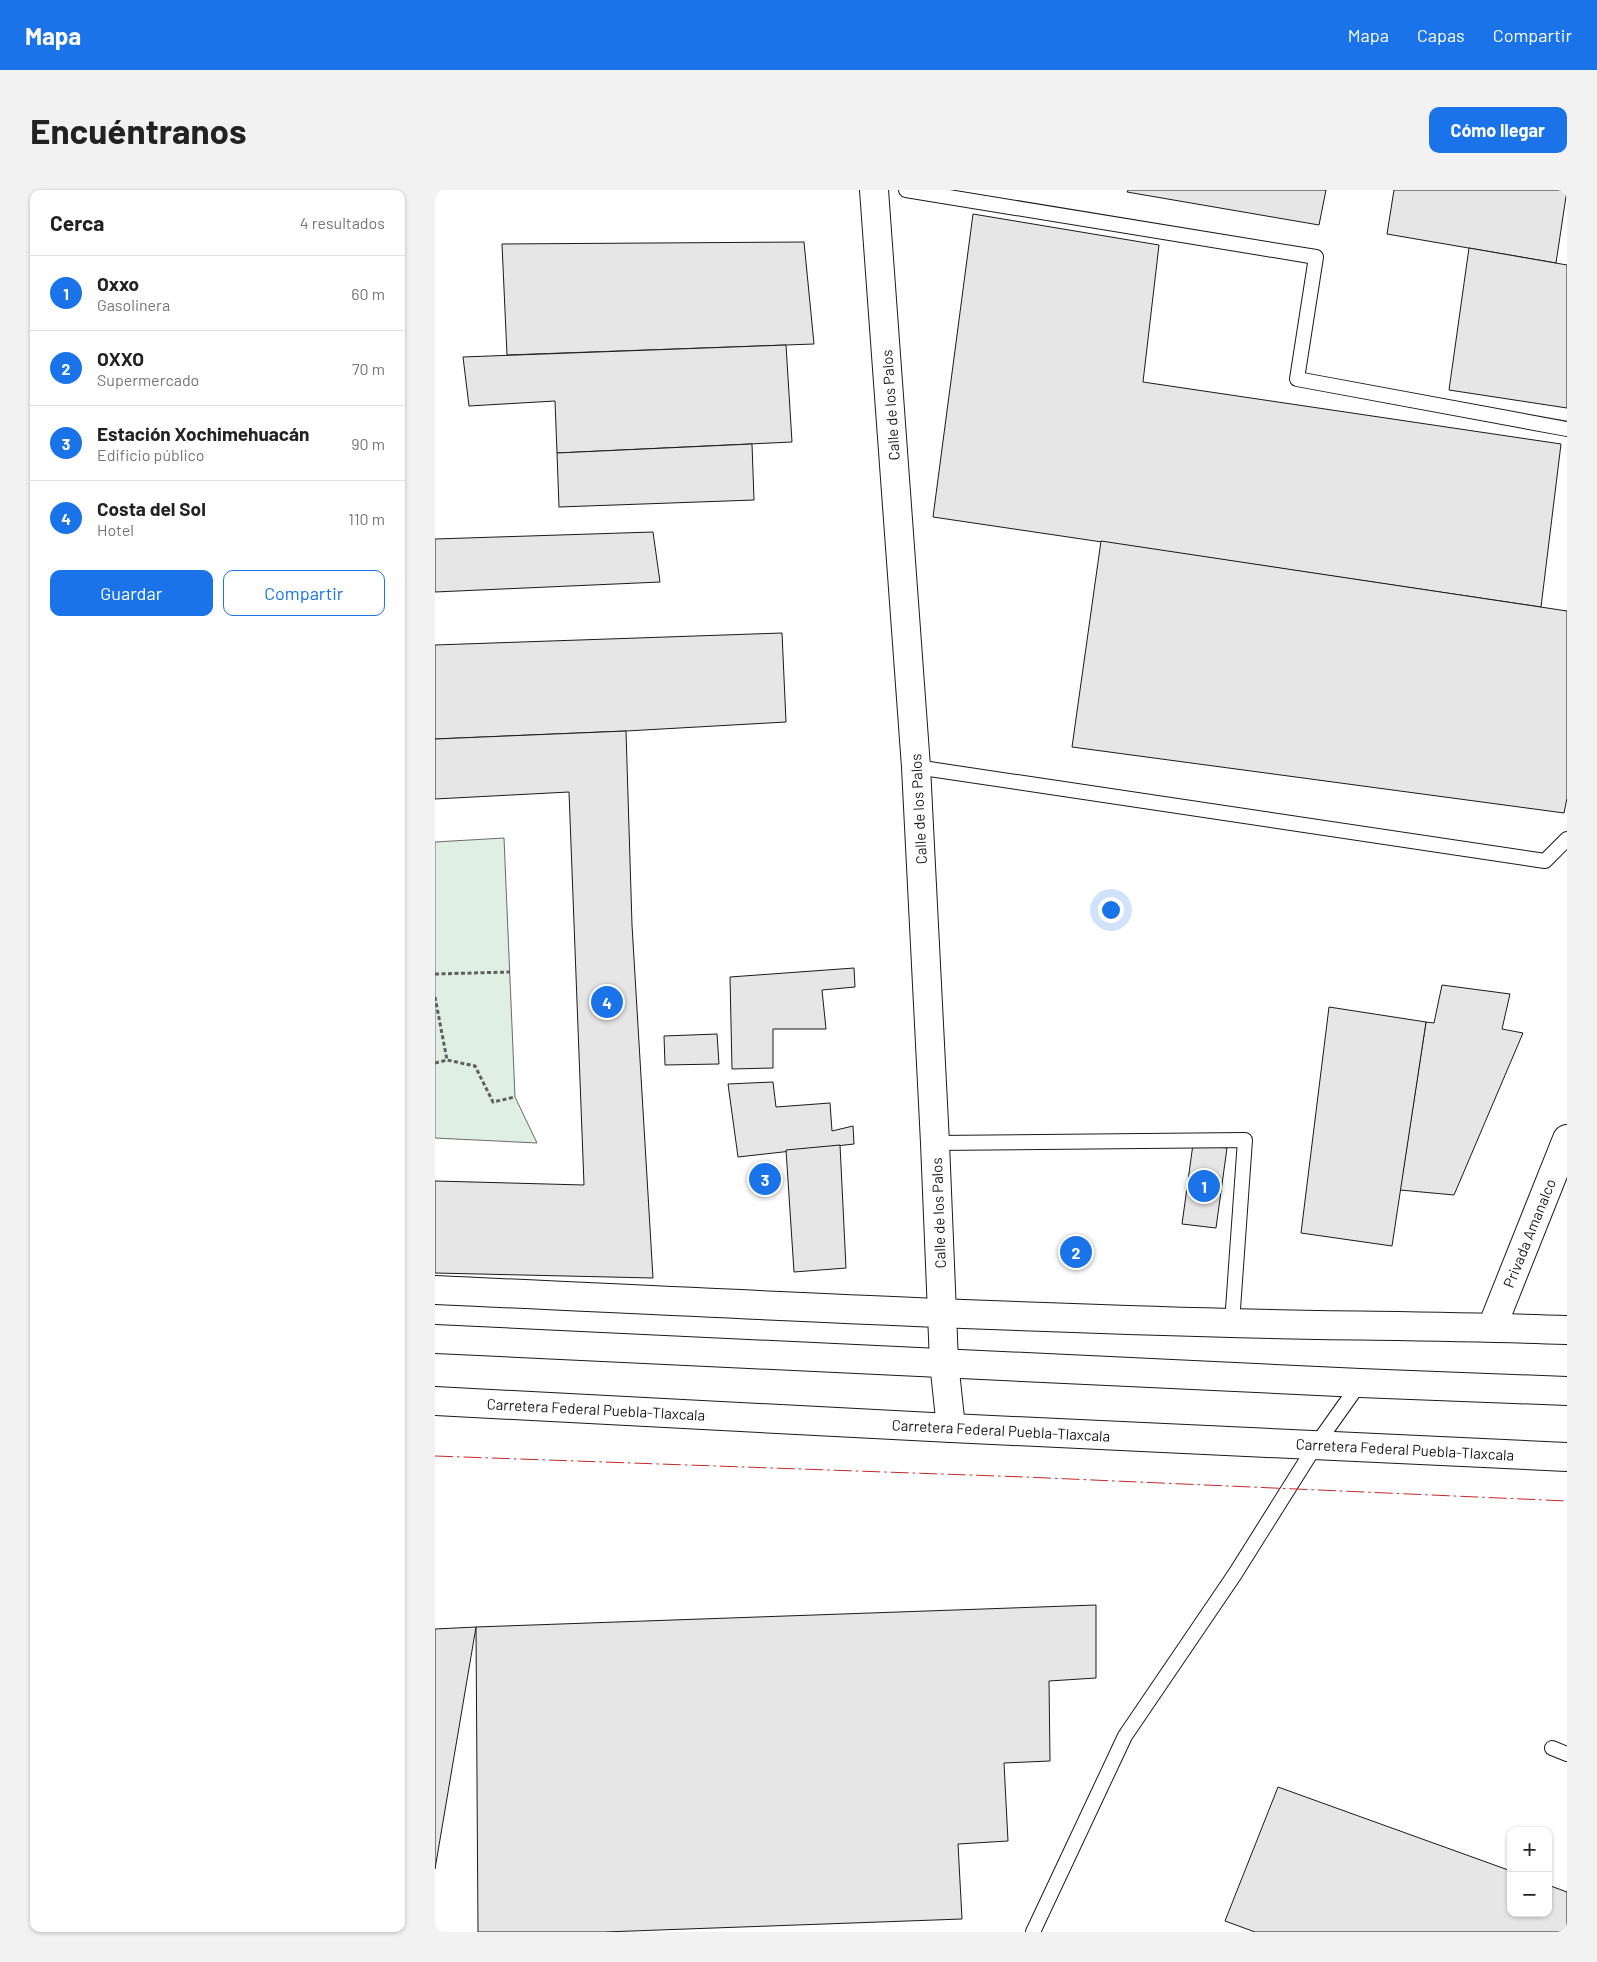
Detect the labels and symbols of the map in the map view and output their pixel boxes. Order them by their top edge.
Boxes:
street label: Calle de los Palos [877,349,903,461]
street label: Calle de los Palos [906,753,930,865]
your location [1098,897,1124,923]
pin: 4 [591,983,623,1021]
street label: Calle de los Palos [927,1157,949,1269]
pin: 3 [749,1160,781,1198]
pin: 1 [1188,1167,1220,1205]
street label: Privada Amanalco [1499,1176,1559,1290]
pin: 2 [1060,1233,1092,1271]
street label: Carretera Federal Puebla-Tlaxcala [486,1394,706,1424]
street label: Carretera Federal Puebla-Tlaxcala [891,1415,1111,1445]
street label: Carretera Federal Puebla-Tlaxcala [1295,1434,1515,1464]

